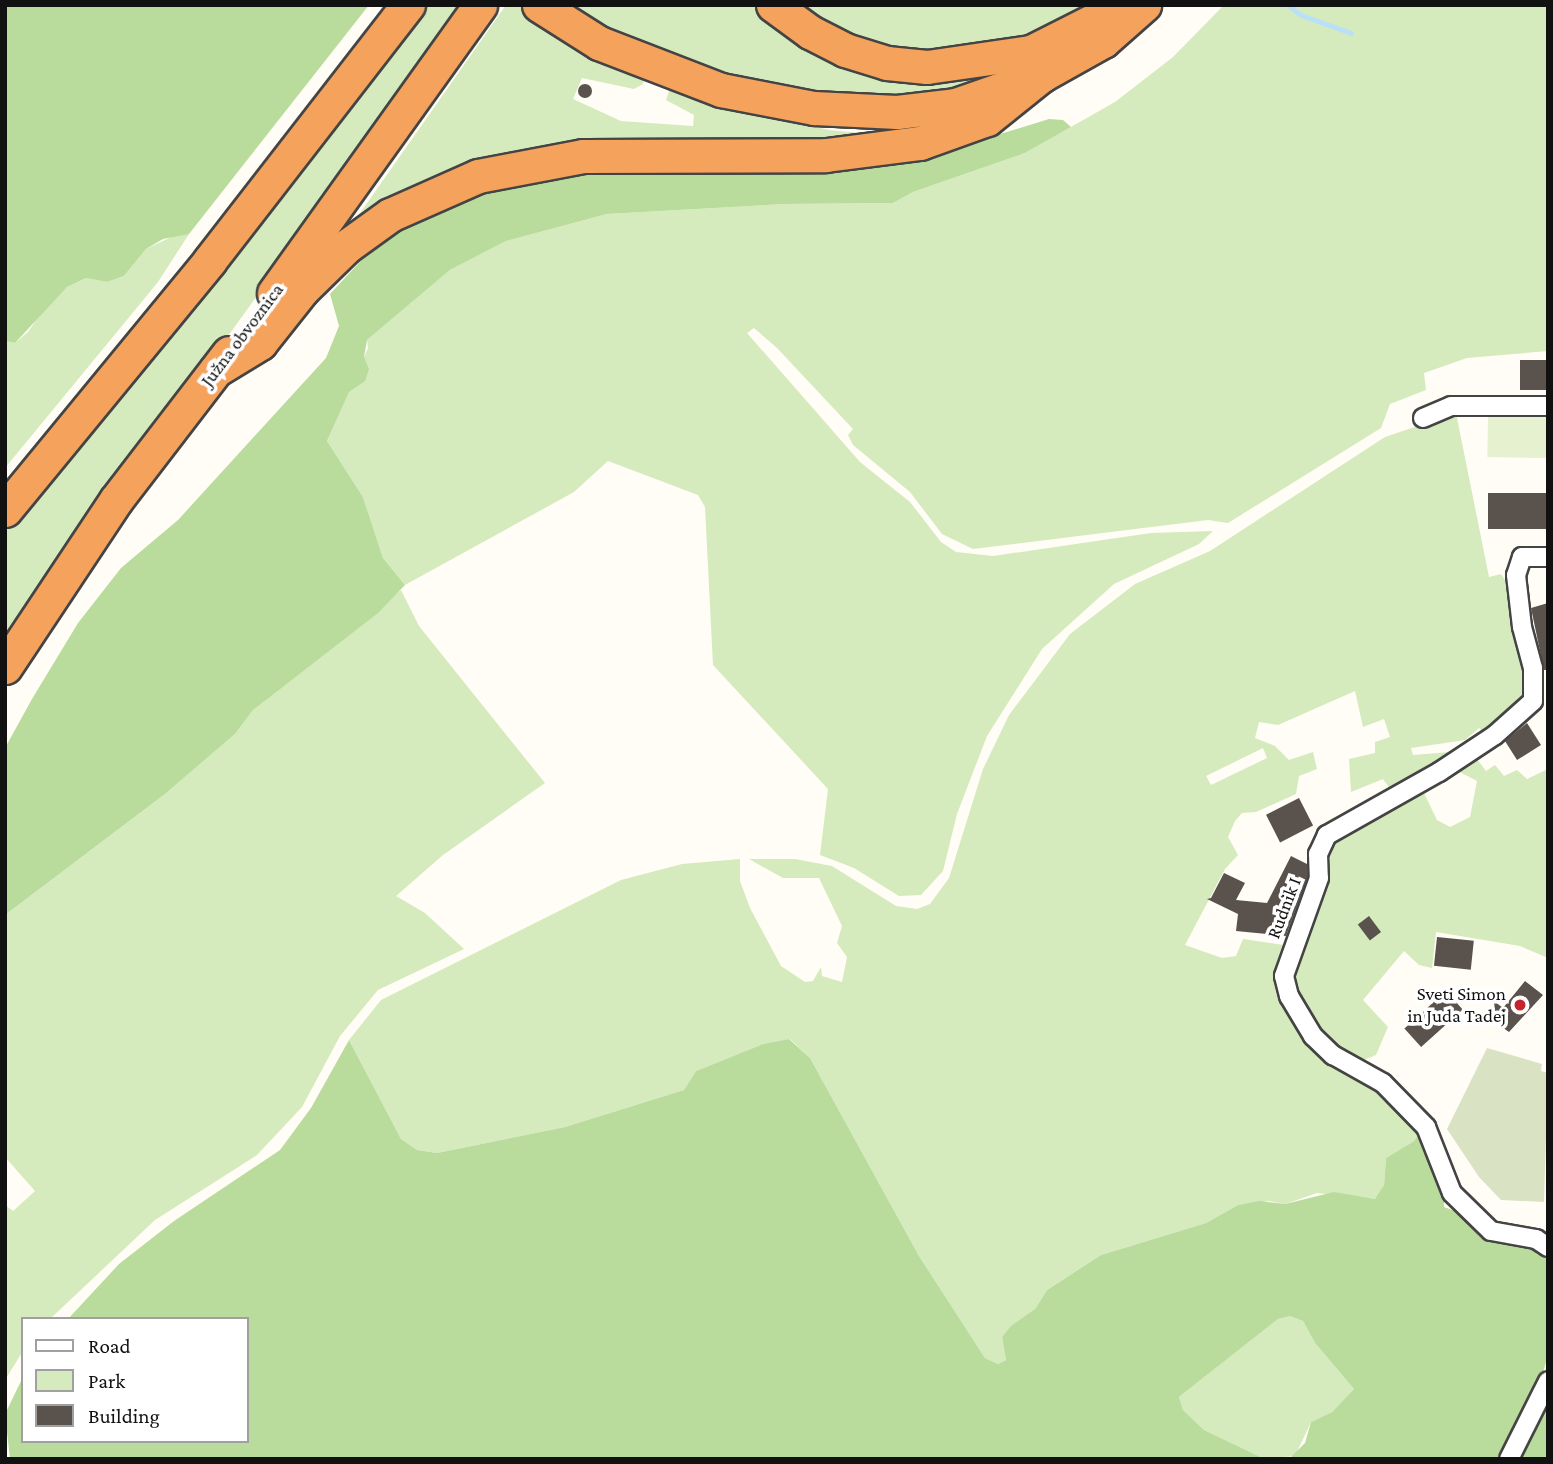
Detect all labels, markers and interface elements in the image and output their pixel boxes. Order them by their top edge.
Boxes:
street label: Južna obvoznica [196,279,288,391]
street label: Rudnik I [1262,874,1306,942]
place label: Sveti Simon in Juda Tadej [1408,983,1506,1027]
marker: Sveti Simon in Juda Tadej [1512,997,1528,1013]
legend [21,1317,248,1443]
text: Road [88,1334,131,1358]
text: Park [88,1369,125,1393]
text: Building [88,1404,160,1428]

